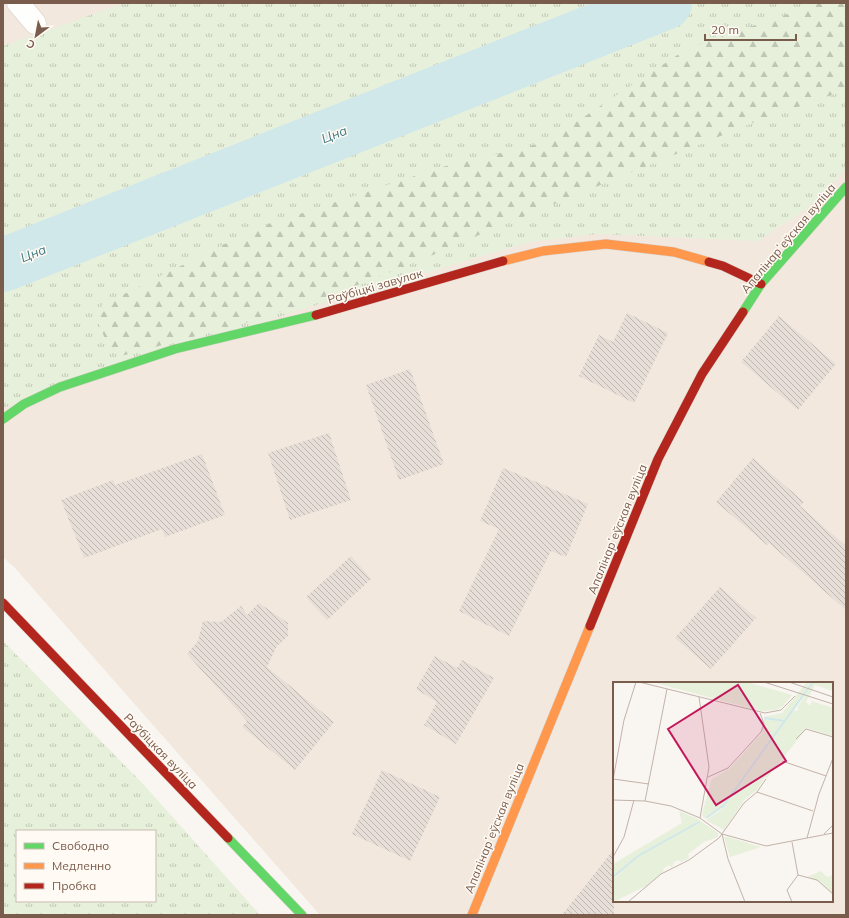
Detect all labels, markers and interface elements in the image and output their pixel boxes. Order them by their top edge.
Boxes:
north arrow [16,16,56,56]
scale bar [705,16,796,42]
text: 20 m [711,22,739,37]
text: С [23,36,38,52]
water label: Цна [319,122,349,146]
street label: Апалінарʼеўская вуліца [738,180,838,296]
water label: Цна [18,241,48,265]
street label: Раўбіцкі завулак [326,265,425,307]
street label: Апалінарʼеўская вуліца [584,462,650,596]
inset map [613,682,833,902]
street label: Раўбіцкая вуліца [121,710,201,792]
street label: Апалінарʼеўская вуліца [461,761,527,895]
legend [16,830,156,902]
text: Свободно [52,838,109,853]
text: Медленно [52,858,111,873]
text: Пробка [52,878,96,893]

